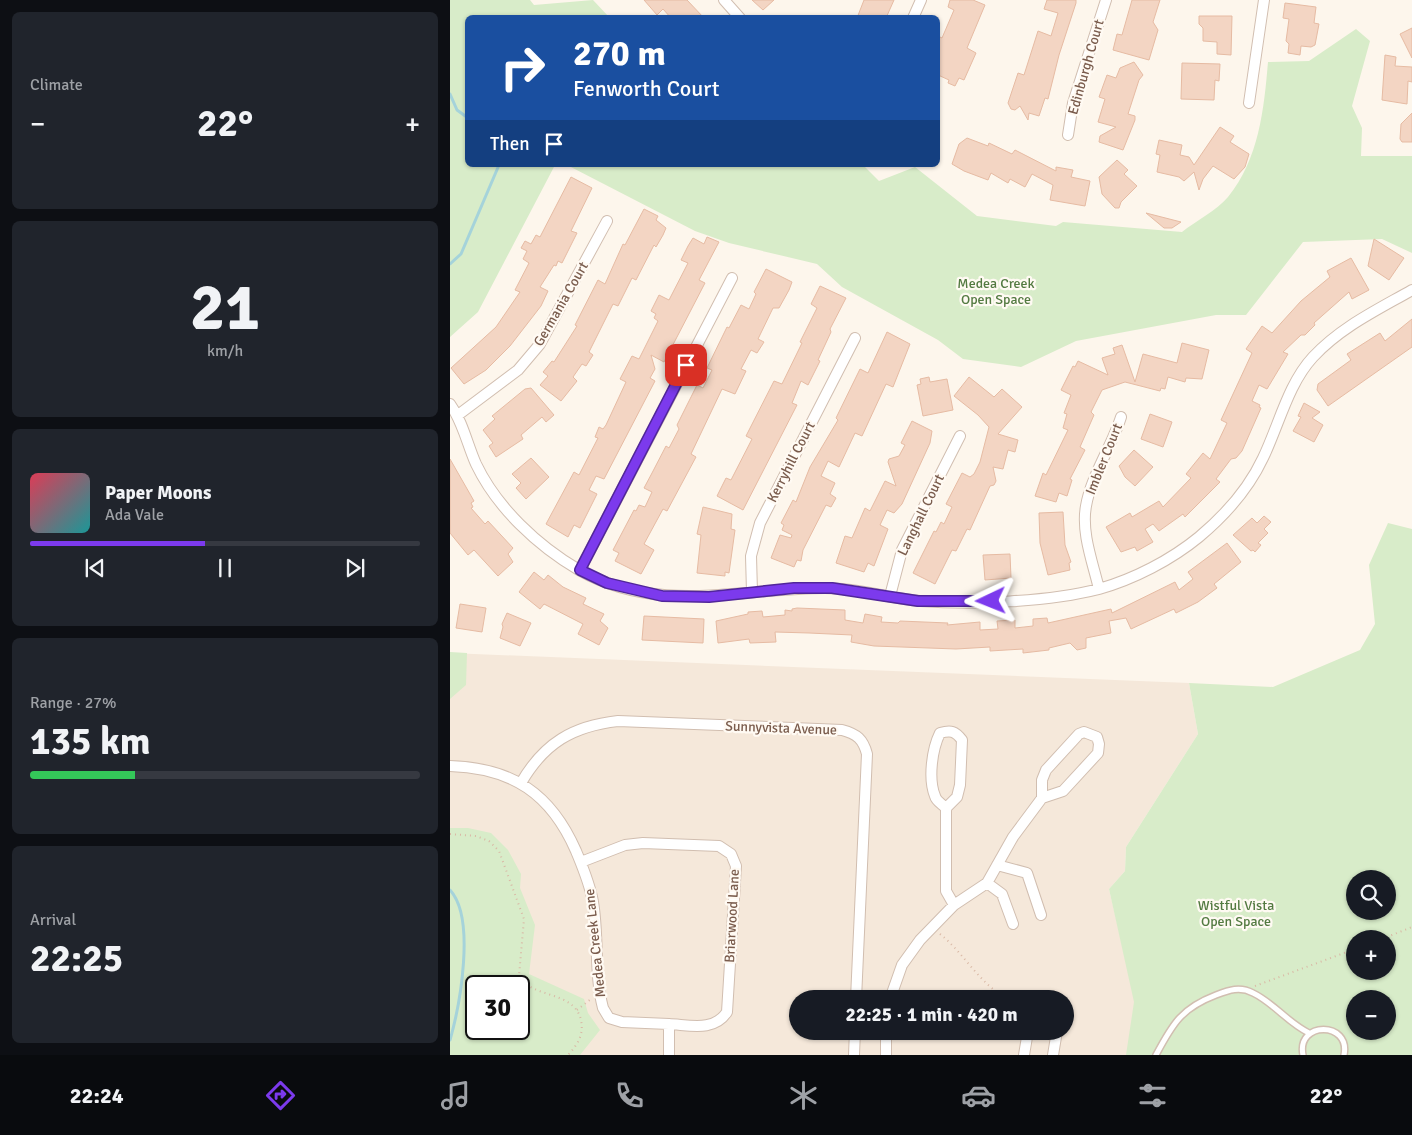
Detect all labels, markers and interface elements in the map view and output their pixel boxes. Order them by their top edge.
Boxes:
street label: Edinburgh Court [1064,17,1108,117]
text: 270 m [573,32,666,75]
icon: right [490,35,555,100]
text: Climate [30,75,83,95]
text: Fenworth Court [573,75,719,102]
text: 22° [197,100,253,147]
text: − [30,107,45,141]
text: + [405,107,420,141]
icon: arrive [540,130,568,158]
text: Then [490,132,530,156]
street label: Germania Court [530,259,592,349]
text: 21 [190,268,260,348]
park label: Medea Creek Open Space [957,275,1035,308]
text: km/h [207,341,243,361]
pin [665,344,707,386]
icon: arrive [672,351,700,379]
street label: Kerryhill Court [763,419,819,505]
street label: Imbler Court [1082,421,1126,497]
street label: Langhall Court [894,471,948,559]
text: Paper Moons [105,481,211,505]
text: Ada Vale [105,505,164,525]
icon: previous [81,554,109,582]
icon: pause [211,554,239,582]
icon: next [341,554,369,582]
position arrow [964,574,1016,626]
text: Range · 27% [30,693,116,713]
text: 135 km [30,718,151,765]
street label: Sunnyvista Avenue [725,718,837,738]
street label: Briarwood Lane [721,869,743,963]
map controls [1346,870,1396,1040]
button: search [1346,870,1396,920]
street label: Medea Creek Lane [581,888,609,998]
park label: Wistful Vista Open Space [1198,897,1274,930]
text: Arrival [30,910,76,930]
button: + [1346,930,1396,980]
text: 22:25 [30,935,123,982]
speed limit sign: 30 [465,975,530,1040]
button: − [1346,990,1396,1040]
text: 22:25 · 1 min · 420 m [845,1003,1018,1027]
icon: directions [263,1078,298,1113]
icon: music [438,1078,473,1113]
icon: phone [612,1078,647,1113]
icon: climate [786,1078,821,1113]
icon: car [961,1078,996,1113]
icon: filters [1135,1078,1170,1113]
text: 22:24 [70,1082,124,1109]
text: 22° [1310,1082,1342,1109]

